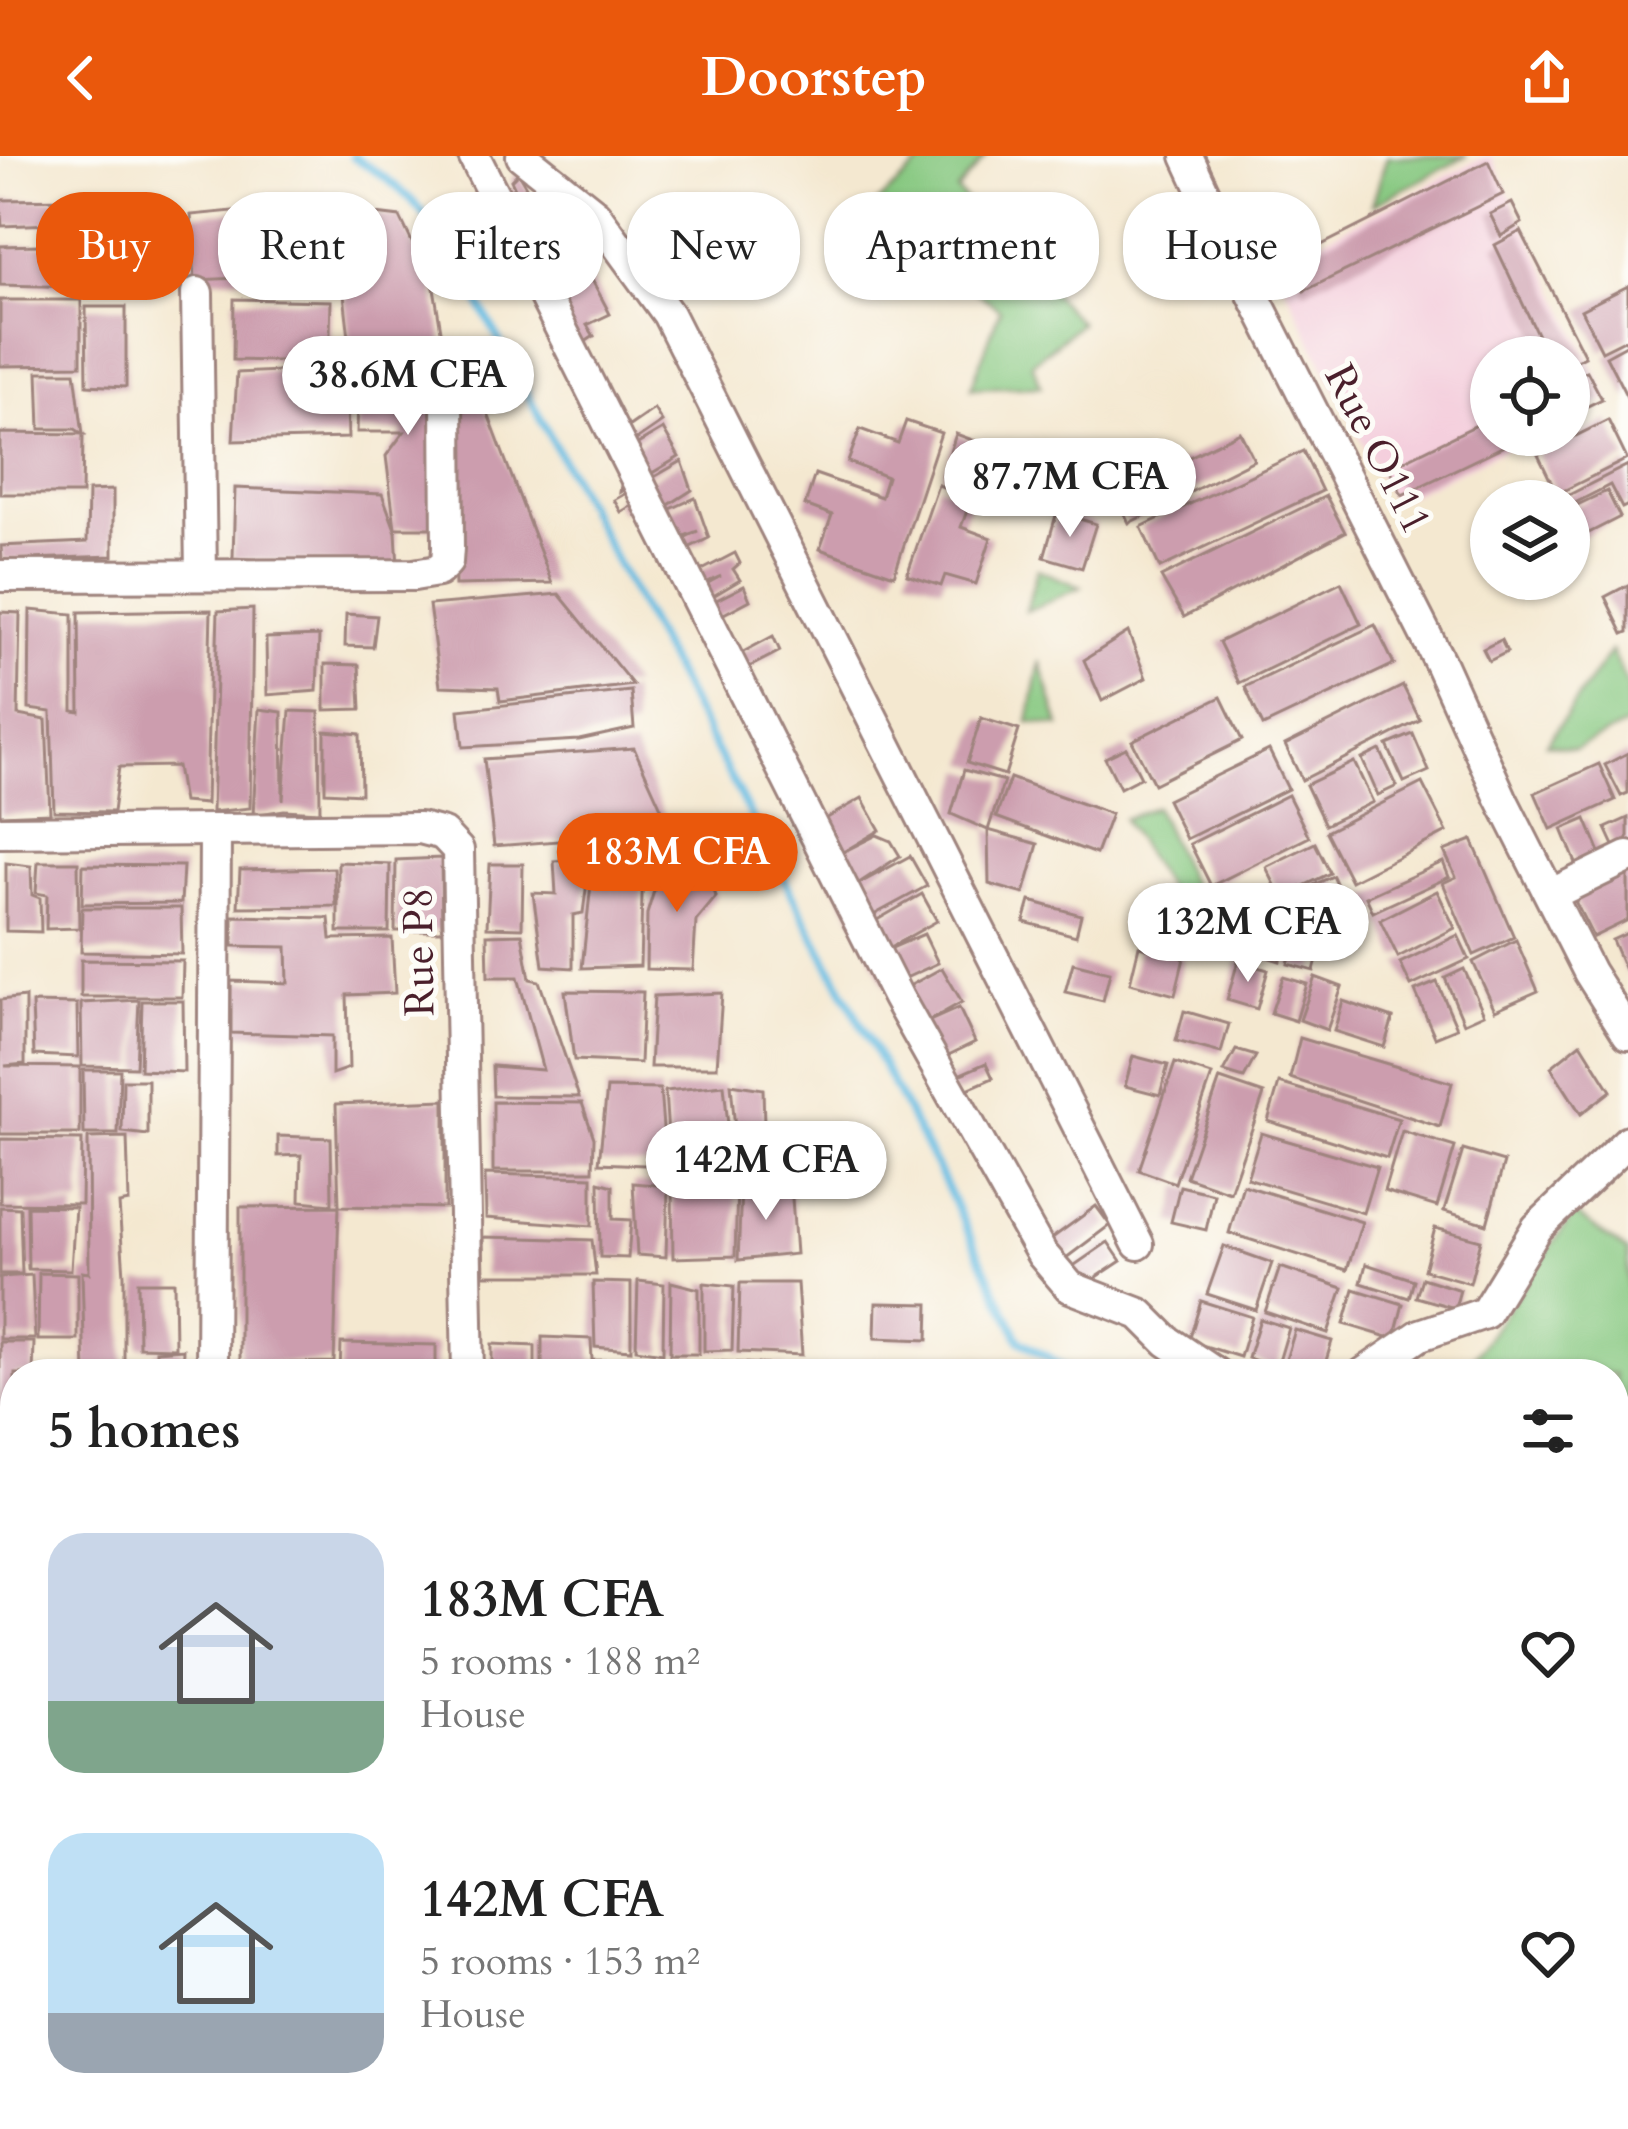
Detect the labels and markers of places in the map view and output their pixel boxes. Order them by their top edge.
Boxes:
pin: 38.6M CFA [271,336,545,438]
pin: 87.7M CFA [933,438,1207,540]
pin: 183M CFA [553,813,801,915]
pin: 132M CFA [1124,883,1372,985]
pin: 142M CFA [642,1121,890,1223]

